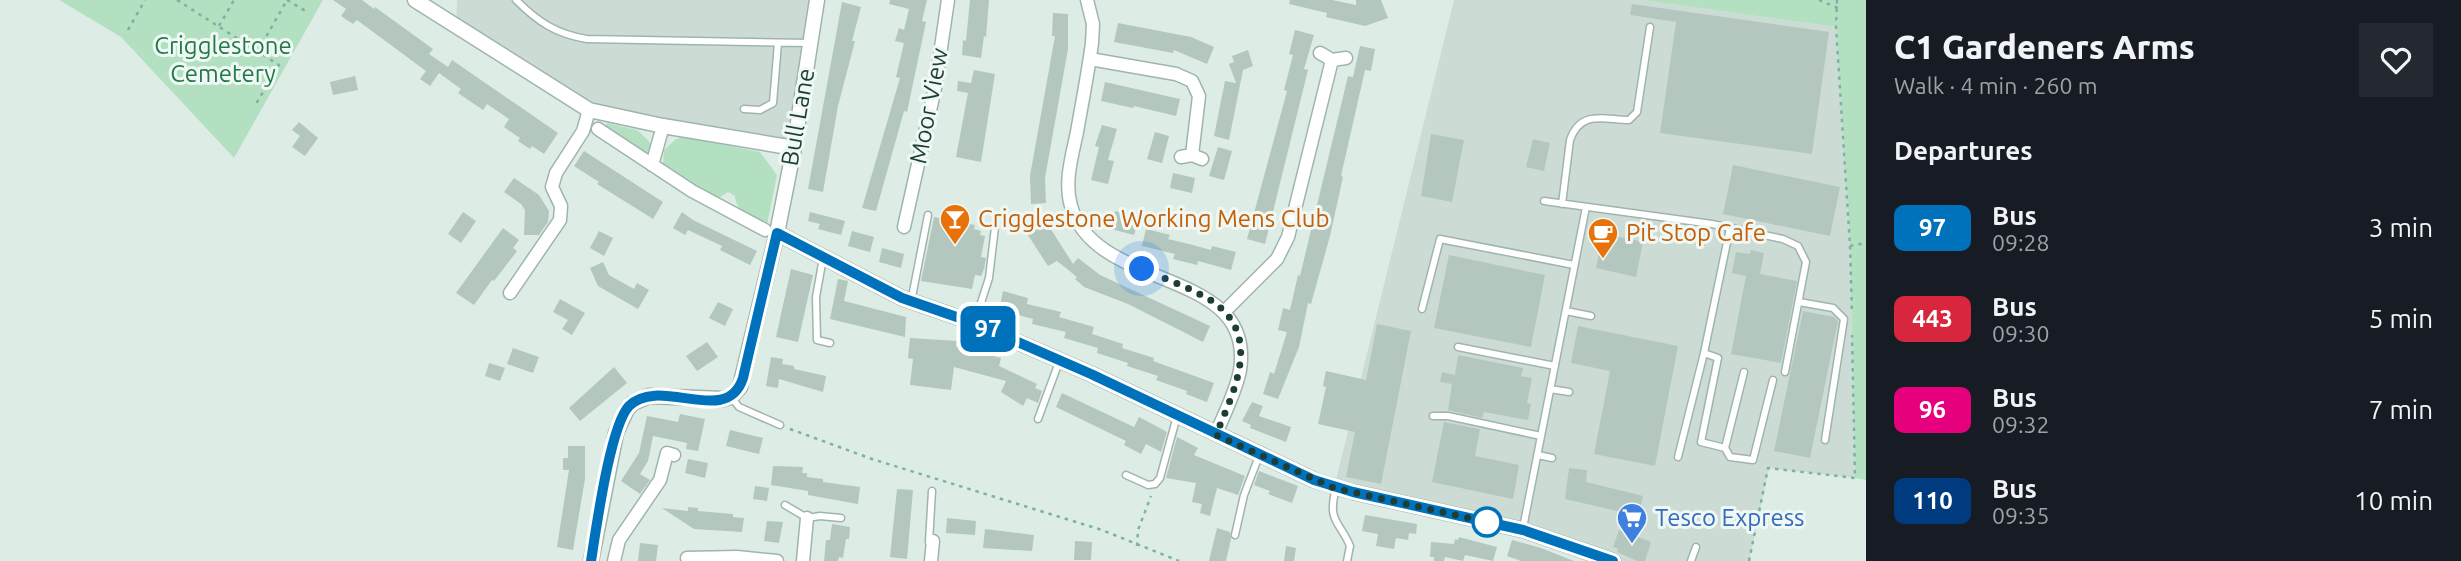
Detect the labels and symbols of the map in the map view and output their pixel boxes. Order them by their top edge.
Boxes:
park label: Crigglestone Cemetery [154,32,292,87]
street label: Moor View [904,45,953,166]
street label: Bull Lane [776,66,819,168]
bar icon: Crigglestone Working Mens Club [938,202,972,246]
place label: Crigglestone Working Mens Club [978,205,1329,232]
cafe icon: Pit Stop Cafe [1586,216,1620,260]
place label: Pit Stop Cafe [1626,219,1766,246]
your location [1124,251,1159,286]
line badge: 97 [956,306,1020,352]
supermarket icon: Tesco Express [1615,501,1649,545]
place label: Tesco Express [1655,504,1805,531]
unlabelled marker [1472,507,1502,537]

